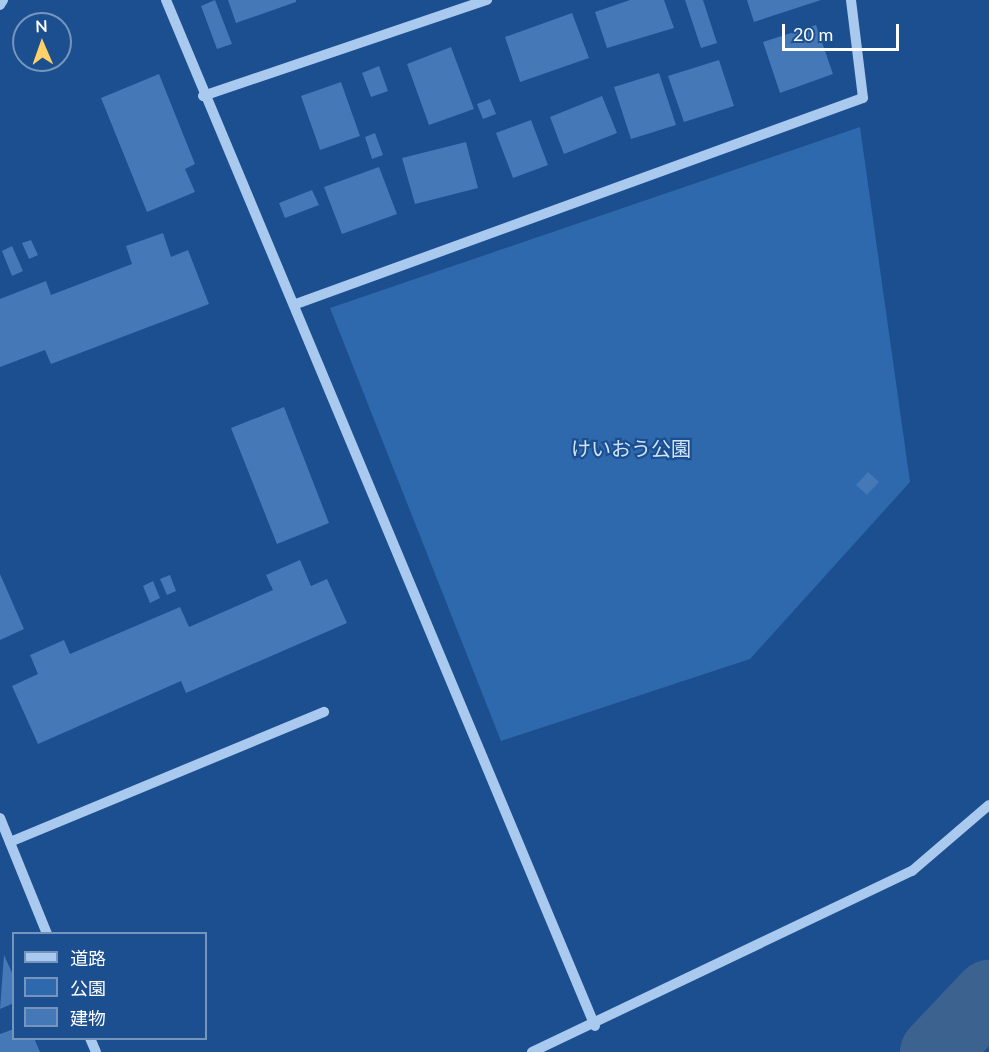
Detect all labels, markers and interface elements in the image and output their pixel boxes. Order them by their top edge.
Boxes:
north arrow [12,12,72,72]
scale bar [785,12,902,50]
text: N [35,16,48,35]
text: 20 m [793,23,833,45]
park label: けいおう公園 [571,436,691,460]
legend [12,932,207,1040]
text: 道路 [70,947,106,969]
text: 公園 [70,977,106,999]
text: 建物 [70,1007,106,1029]

